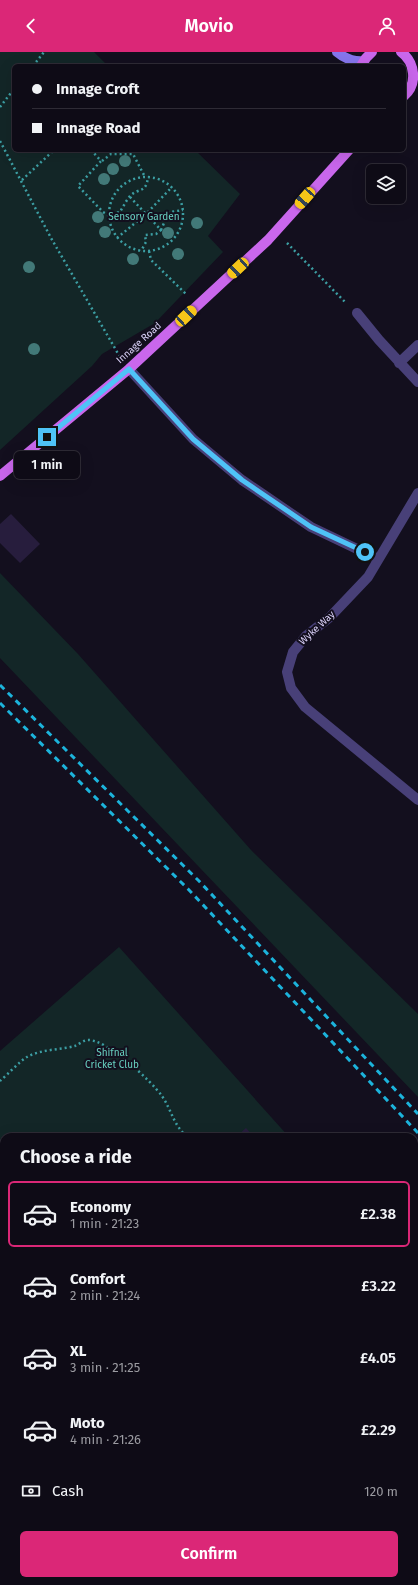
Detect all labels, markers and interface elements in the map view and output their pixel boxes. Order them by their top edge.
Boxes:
icon: back [20,15,42,37]
text: Movio [184,15,234,37]
icon: person [376,15,398,37]
text: Innage Croft [56,80,139,98]
text: Innage Road [56,119,140,137]
map controls [366,164,406,204]
button: layers [366,164,406,204]
car [293,185,317,211]
park label: Sensory Garden [108,211,180,223]
car [225,255,251,281]
car [173,303,199,329]
street label: Innage Road [114,320,164,366]
route end [38,428,56,446]
callout: 1 min [14,451,80,479]
text: 1 min [31,457,63,472]
route start [356,543,374,561]
street label: Wyke Way [297,608,337,648]
park label: Shifnal Cricket Club [85,1047,139,1071]
text: Choose a ride [20,1146,132,1168]
icon: car [22,1196,58,1232]
text: Economy [70,1198,131,1216]
text: £2.38 [360,1205,396,1223]
text: 1 min · 21:23 [70,1216,139,1231]
icon: car [22,1268,58,1304]
text: Comfort [70,1270,126,1288]
text: £3.22 [361,1277,396,1295]
text: 2 min · 21:24 [70,1288,140,1303]
icon: car [22,1340,58,1376]
text: XL [70,1342,86,1360]
text: £4.05 [360,1349,396,1367]
text: 3 min · 21:25 [70,1360,140,1375]
icon: car [22,1412,58,1448]
text: Moto [70,1414,105,1432]
text: £2.29 [361,1421,396,1439]
text: 4 min · 21:26 [70,1432,141,1447]
icon: cash [20,1480,42,1502]
text: Cash [52,1482,84,1500]
text: 120 m [364,1484,398,1499]
button: Confirm [20,1531,398,1577]

